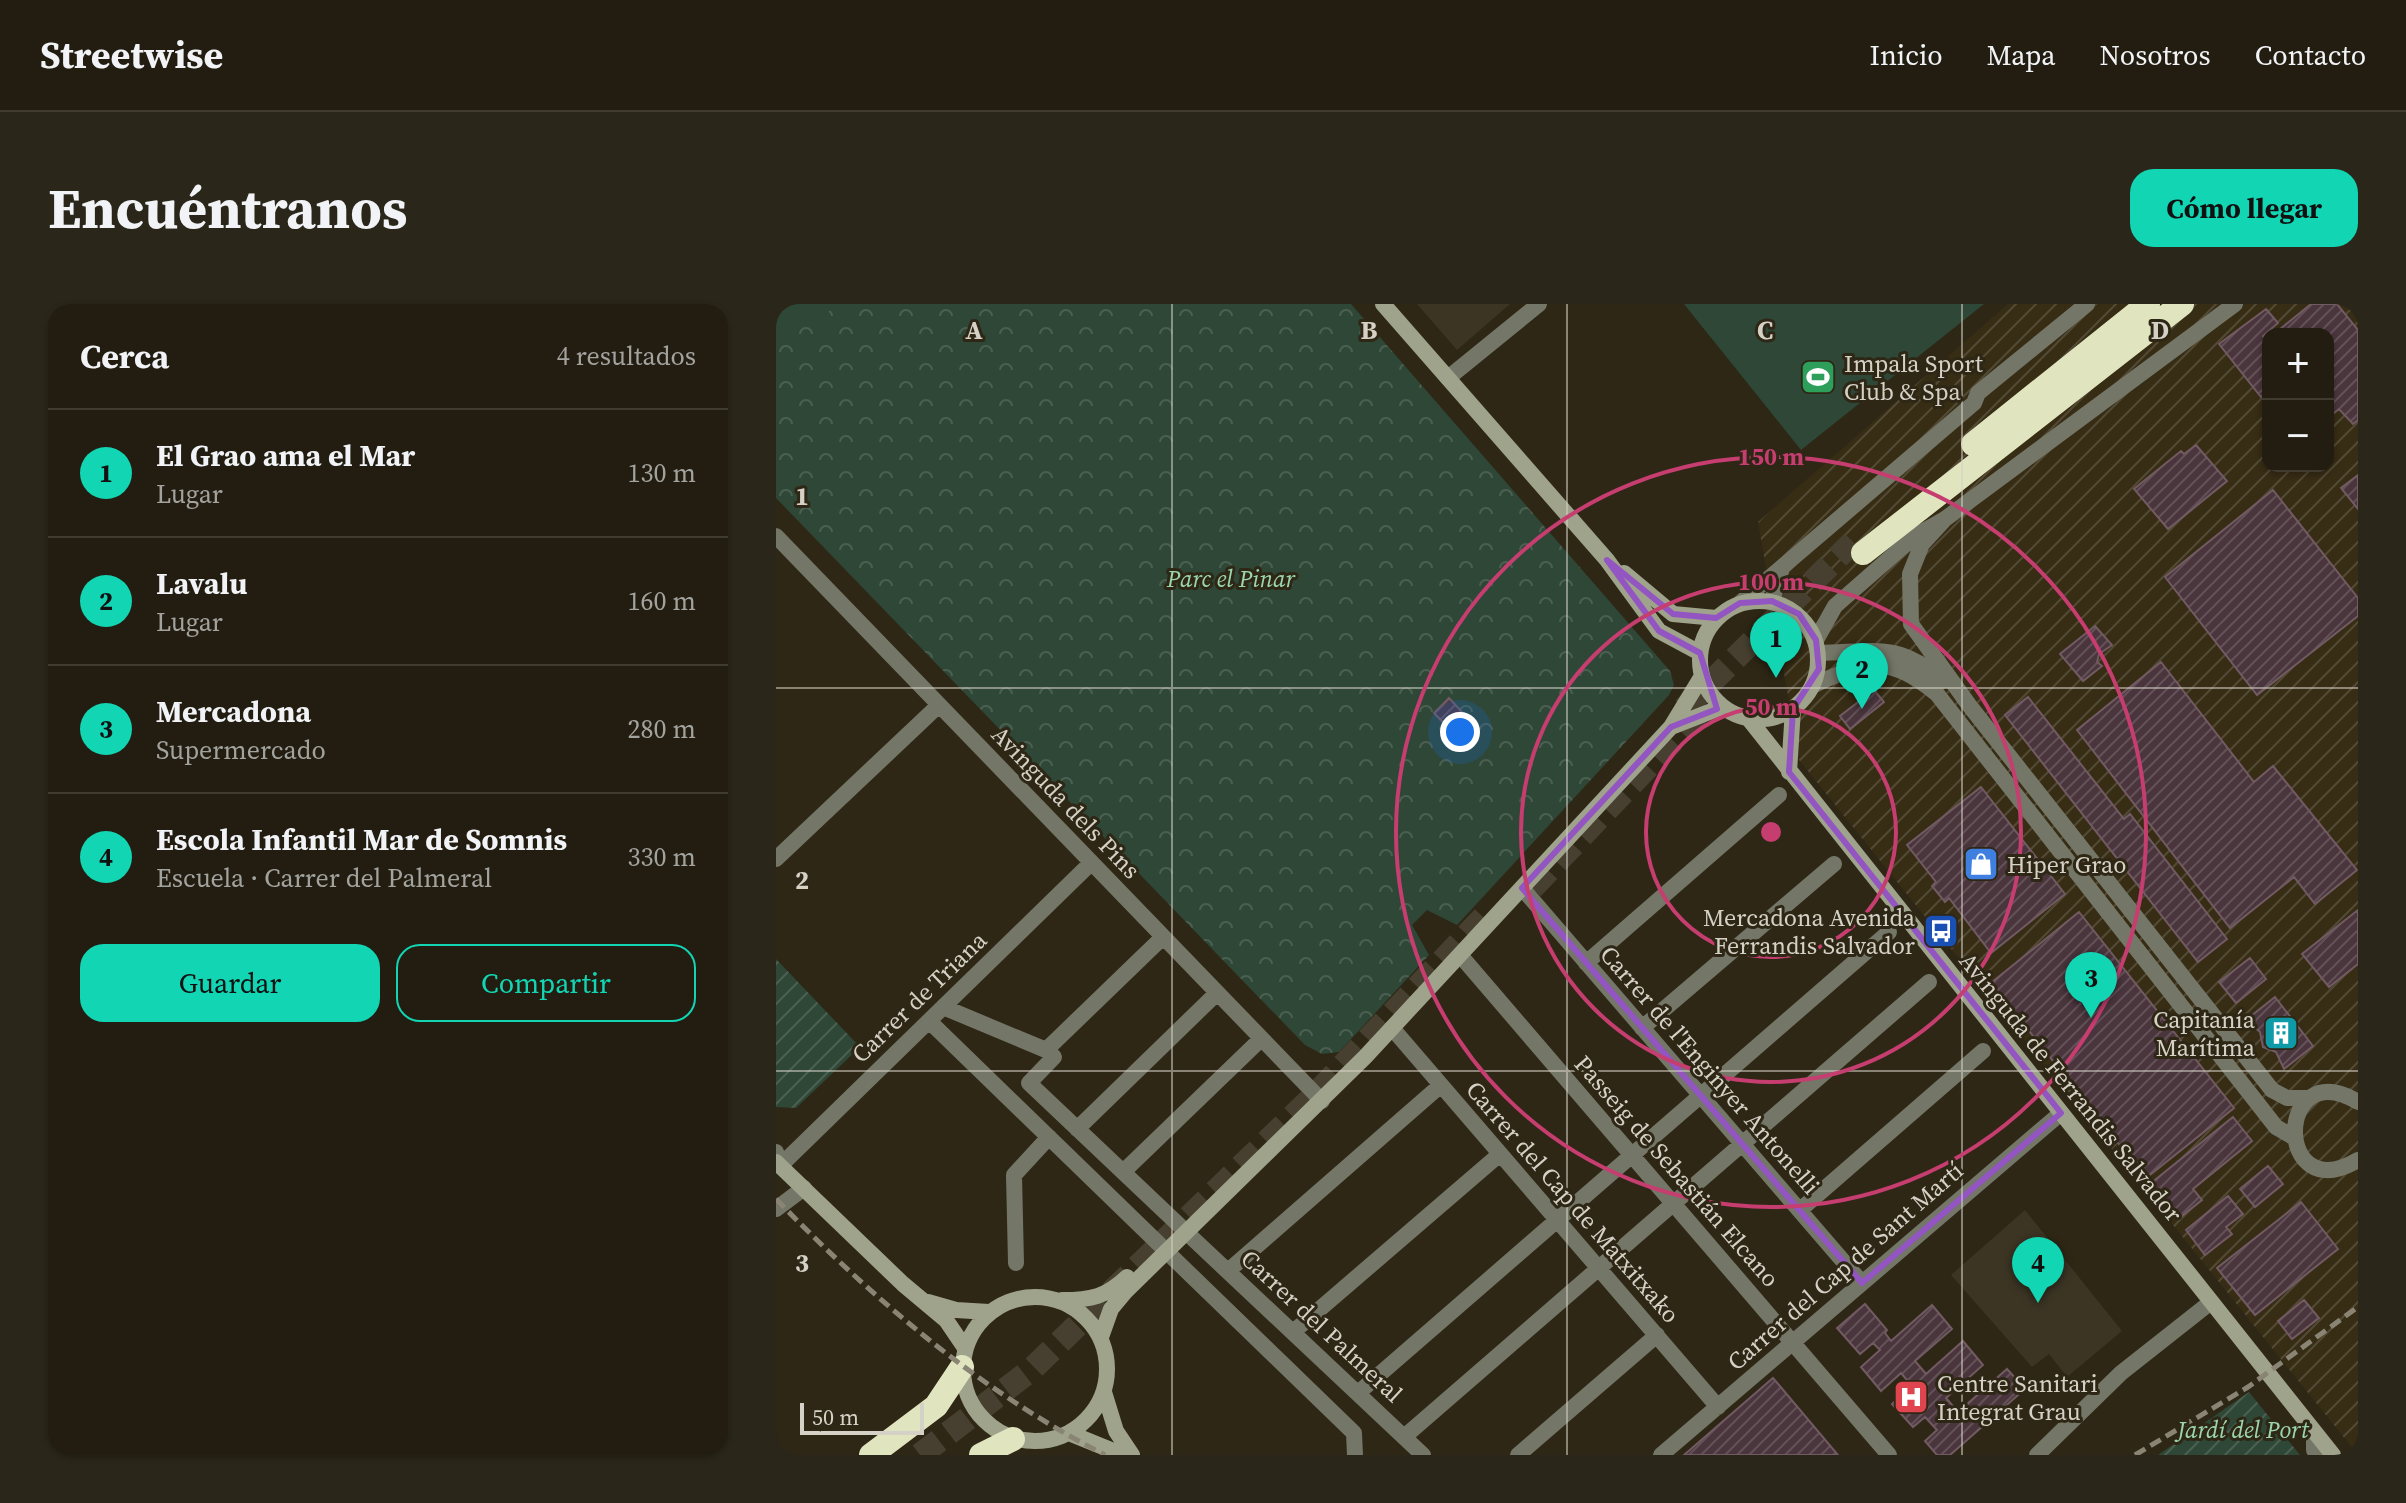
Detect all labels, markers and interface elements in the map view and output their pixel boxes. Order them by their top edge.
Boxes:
text: Streetwise [40,29,223,81]
text: Inicio [1870,36,1943,74]
text: Mapa [1987,36,2056,74]
text: Nosotros [2100,36,2211,74]
text: Contacto [2255,36,2366,74]
button: Cómo llegar [2130,169,2358,247]
text: Encuéntranos [48,170,407,247]
text: A [965,312,983,348]
text: B [1361,312,1378,348]
text: C [1757,312,1773,348]
text: D [2151,312,2169,348]
map controls [2262,328,2334,472]
button: + [2262,328,2334,400]
text: Cerca [80,333,169,379]
text: 4 resultados [557,338,696,374]
place label: Impala Sport Club & Spa [1844,347,1983,408]
sports icon: Impala Sport Club & Spa [1799,358,1837,396]
button: − [2262,400,2334,472]
text: El Grao ama el Mar [156,435,415,476]
text: 150 m [1738,440,1804,473]
text: 1 [99,455,113,491]
text: 130 m [628,455,696,491]
text: Lugar [156,476,223,512]
text: 1 [795,478,809,514]
park label: Parc el Pinar [1166,562,1297,595]
text: Lavalu [156,563,248,604]
text: 100 m [1738,565,1804,598]
text: 2 [99,583,113,619]
text: 160 m [628,583,696,619]
text: Lugar [156,604,223,640]
pin: 1 [1750,612,1802,678]
pin: 2 [1836,643,1888,709]
text: 50 m [1745,690,1798,723]
text: Mercadona [156,691,311,732]
text: 3 [99,711,113,747]
text: 280 m [628,711,696,747]
your location [1440,712,1480,752]
street label: Avinguda dels Pins [984,718,1148,886]
text: Supermercado [156,732,326,768]
centre of rings [1757,818,1785,846]
text: Escola Infantil Mar de Somnis [156,819,567,860]
text: 4 [99,839,113,875]
text: 330 m [628,839,696,875]
shop icon: Hiper Grao [1962,845,2000,883]
place label: Hiper Grao [2007,848,2126,881]
text: Escuela · Carrer del Palmeral [156,860,492,896]
text: 2 [795,862,809,898]
place label: Mercadona Avenida Ferrandis Salvador [1703,901,1916,962]
bus stop icon: Mercadona Avenida Ferrandis Salvador [1922,912,1960,950]
street label: Carrer de Triana [844,923,994,1070]
street label: Carrer de l'Enginyer Antonelli [1593,939,1827,1201]
button: Guardar [80,944,380,1022]
button: Compartir [396,944,696,1022]
street label: Avinguda de Ferrandis Salvador [1952,945,2190,1229]
pin: 3 [2065,952,2117,1018]
place label: Capitanía Marítima [2153,1003,2256,1064]
building icon: Capitanía Marítima [2262,1014,2300,1052]
street label: Passeig de Sebastián Elcano [1567,1048,1787,1294]
street label: Carrer del Cap de Matxitxako [1459,1074,1687,1330]
street label: Carrer del Cap de Sant Martí [1720,1154,1970,1378]
pin: 4 [2012,1237,2064,1303]
street label: Carrer del Palmeral [1234,1242,1410,1410]
text: 3 [795,1245,809,1281]
place label: Centre Sanitari Integrat Grau [1937,1367,2098,1428]
hospital icon: Centre Sanitari Integrat Grau [1892,1378,1930,1416]
scale bar [800,1399,924,1435]
text: 50 m [812,1402,859,1432]
park label: Jardí del Port [2174,1413,2310,1446]

